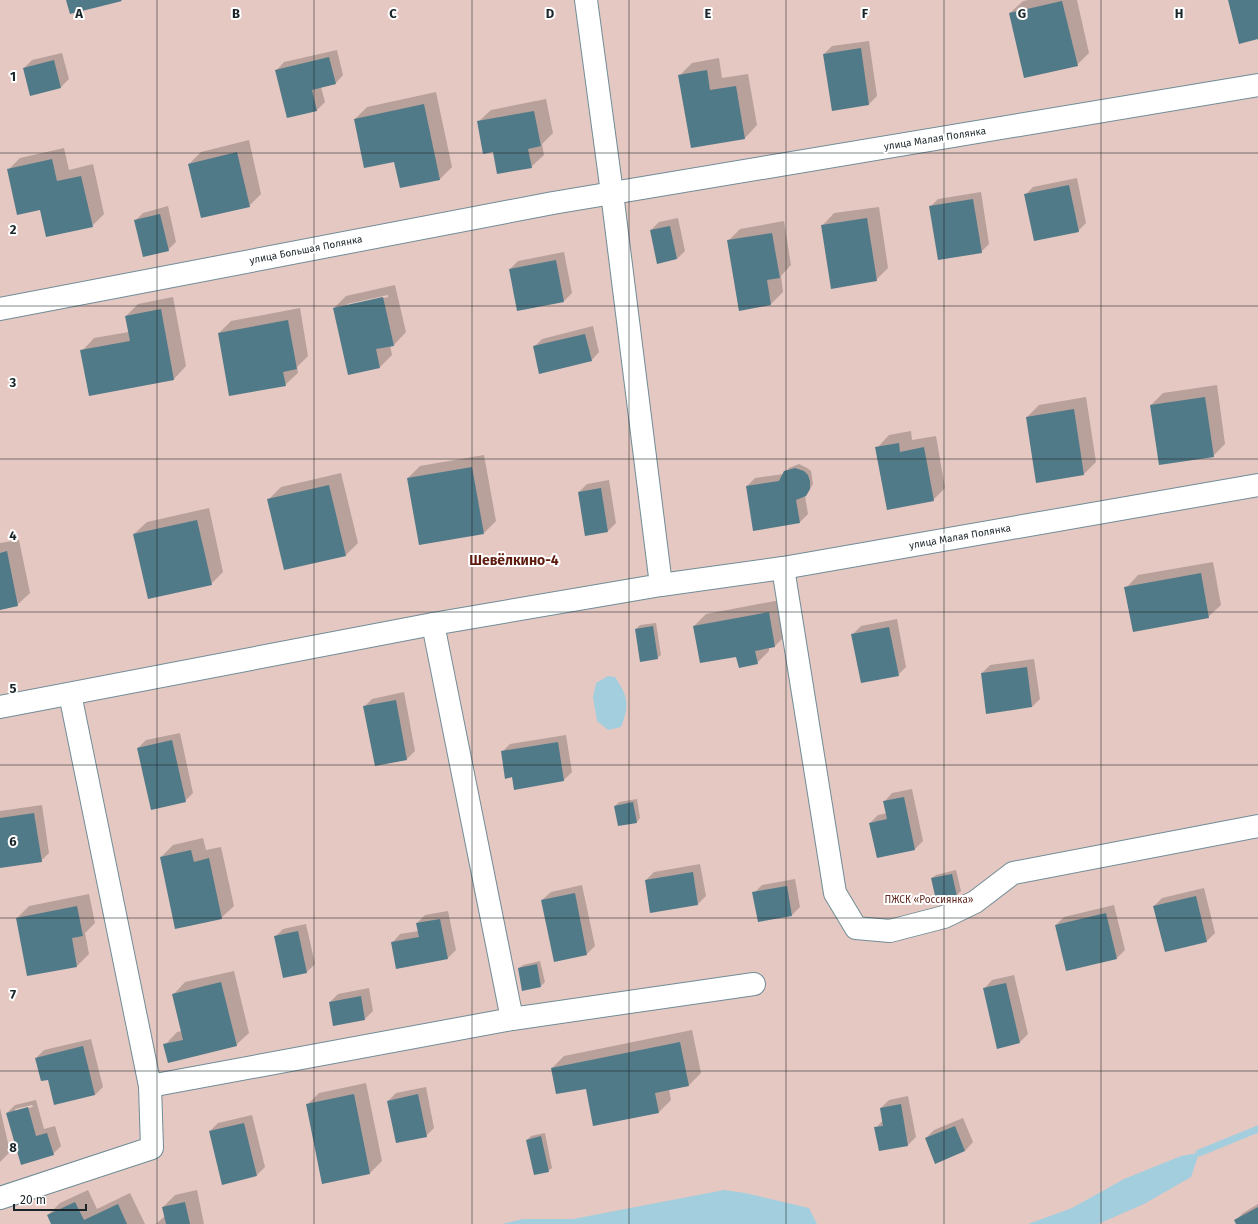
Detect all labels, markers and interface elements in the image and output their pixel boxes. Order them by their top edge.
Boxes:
text: A [74,6,83,21]
text: B [232,6,240,21]
text: C [389,6,397,21]
text: D [546,6,555,21]
text: E [705,6,712,21]
text: F [862,6,869,21]
text: G [1018,6,1026,21]
text: H [1175,6,1183,21]
text: 1 [10,69,16,84]
street label: улица Малая Полянка [883,125,987,153]
text: 2 [10,222,17,237]
street label: улица Большая Полянка [249,233,363,267]
text: 3 [9,375,17,390]
street label: улица Малая Полянка [908,522,1012,552]
text: 4 [9,528,17,543]
district label: Шевёлкино-4 [469,552,559,569]
text: 5 [10,681,17,696]
text: 6 [9,834,17,849]
park label: ПЖСК «Россиянка» [885,894,974,906]
text: 7 [10,987,16,1002]
text: 8 [9,1140,17,1155]
scale bar [14,1186,86,1212]
text: 20 m [20,1193,46,1207]

